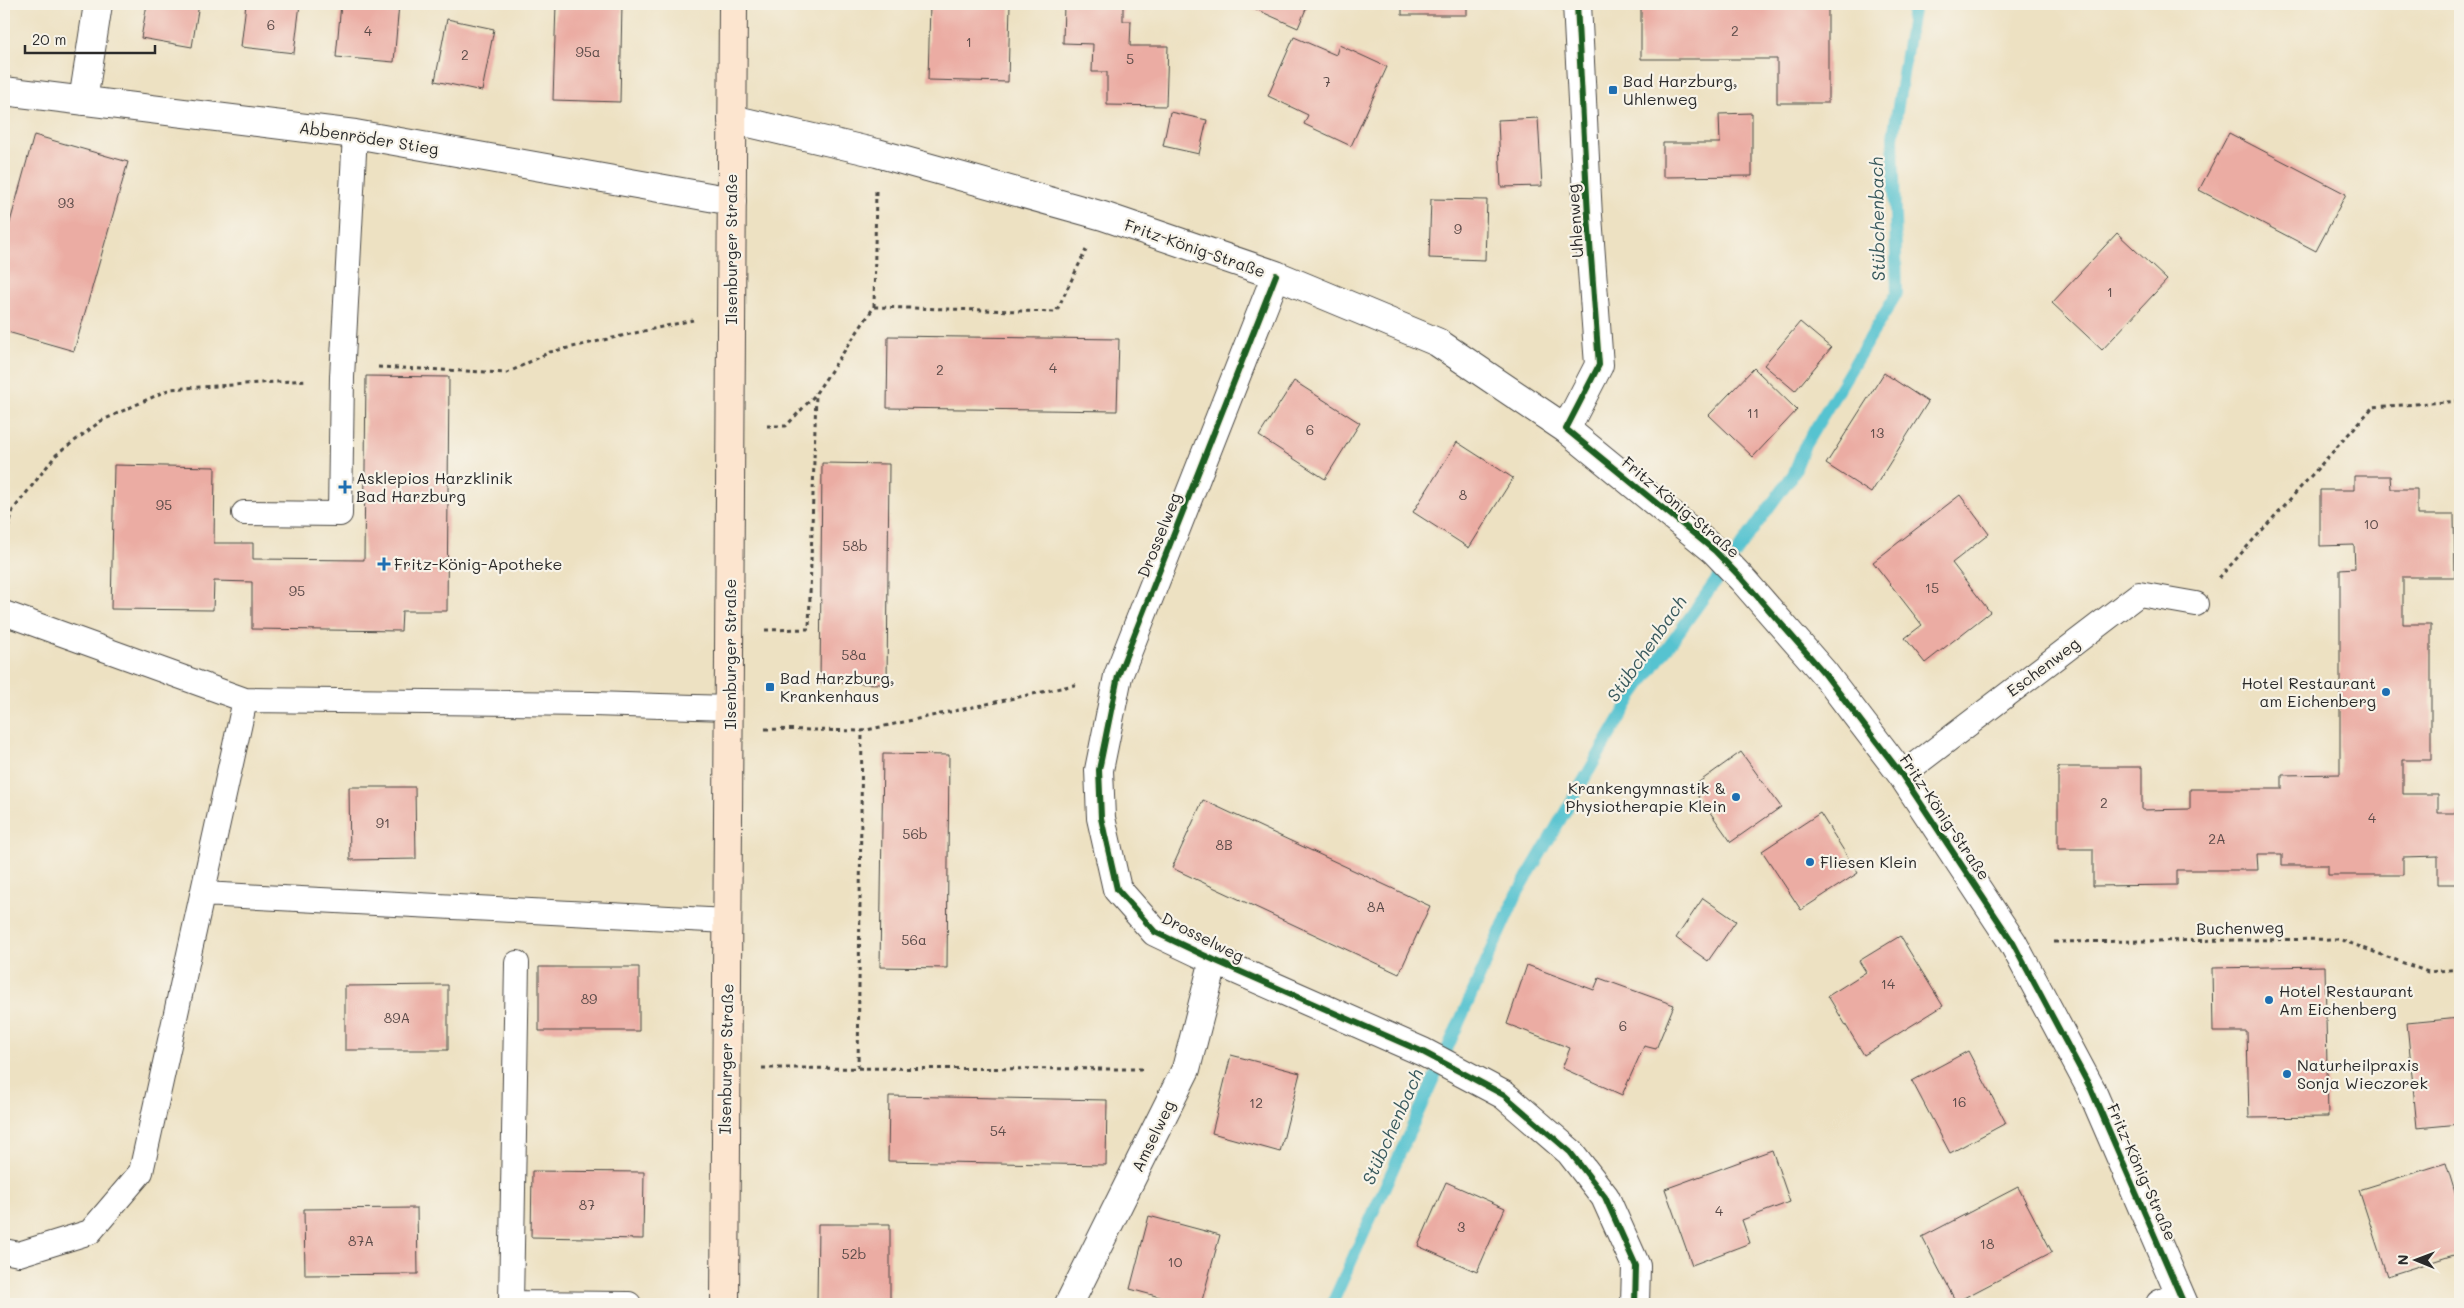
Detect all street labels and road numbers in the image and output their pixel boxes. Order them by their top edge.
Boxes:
street label: Abbenröder Stieg [298,116,440,159]
street label: Ilsenburger Straße [720,174,741,324]
street label: Uhlenweg [1561,183,1588,259]
street label: Fritz-König-Straße [1122,214,1268,281]
street label: Fritz-König-Straße [1618,451,1745,562]
street label: Drosselweg [1132,489,1185,580]
street label: Ilsenburger Straße [719,579,740,729]
street label: Eschenweg [2002,632,2083,701]
street label: Fritz-König-Straße [1895,750,1995,884]
street label: Drosselweg [1159,907,1248,966]
street label: Buchenweg [2196,916,2284,939]
street label: Ilsenburger Straße [714,983,737,1135]
street label: Amselweg [1126,1097,1179,1175]
street label: Fritz-König-Straße [2103,1100,2182,1244]

